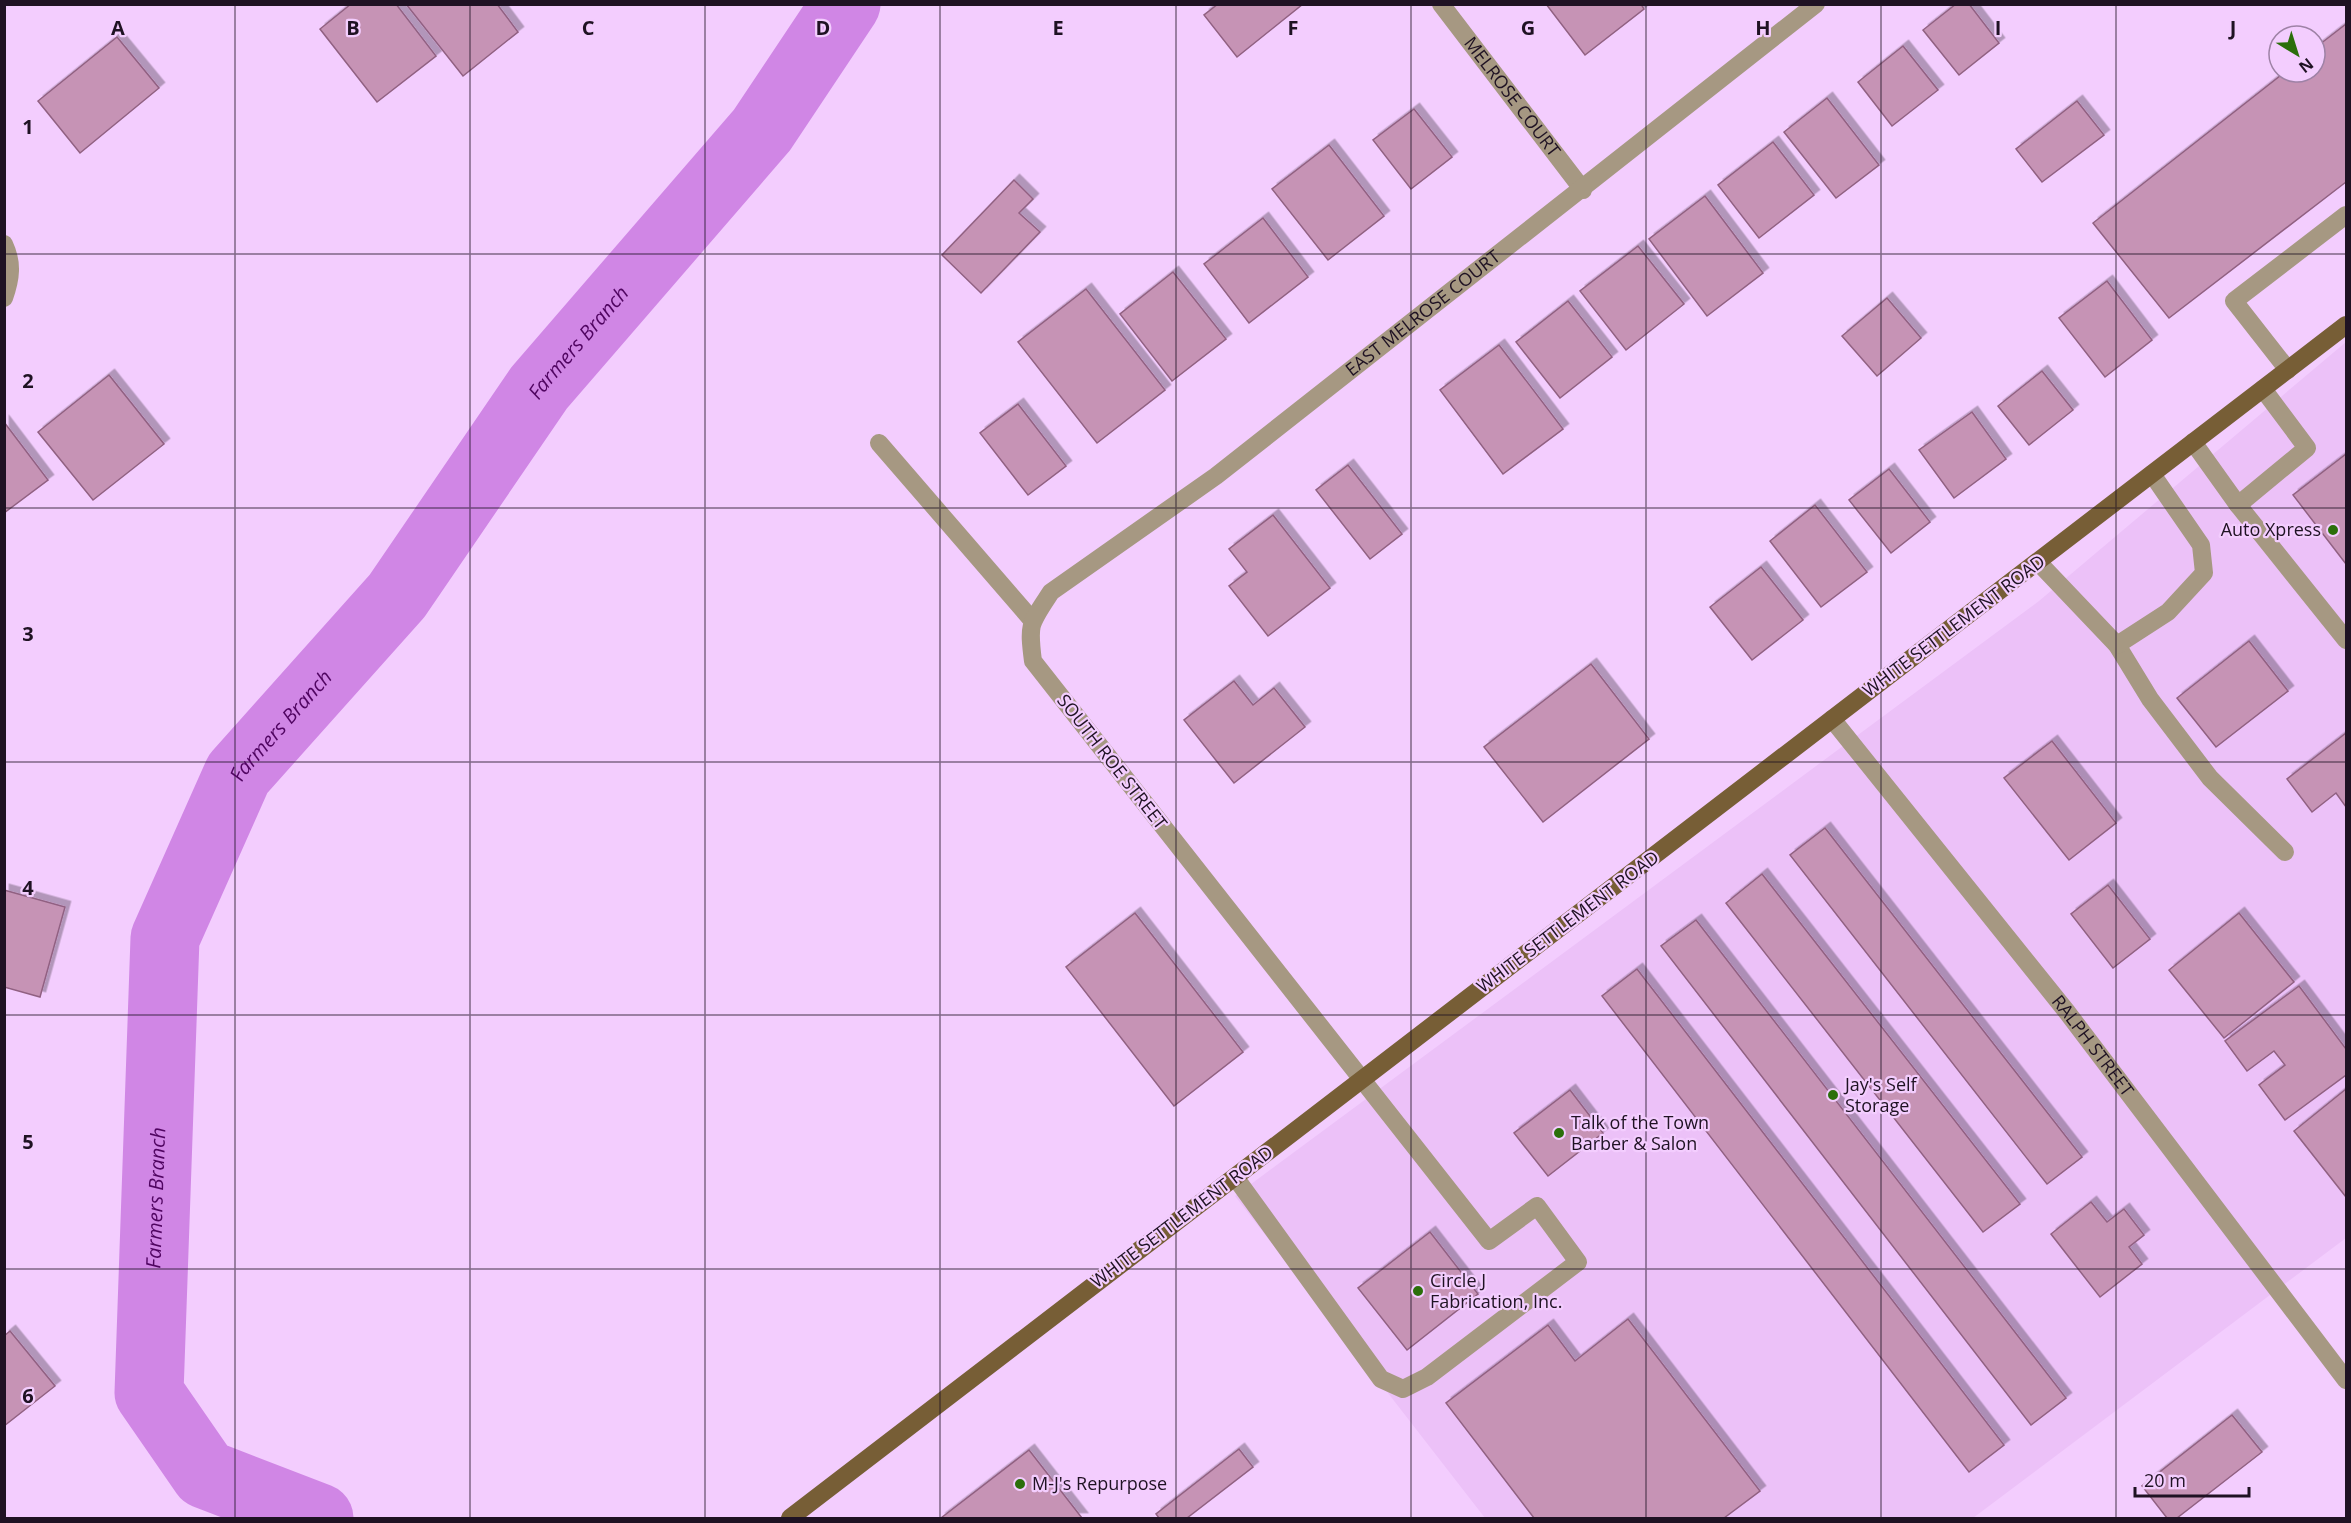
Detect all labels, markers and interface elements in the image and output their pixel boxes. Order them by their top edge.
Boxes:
text: A [111,14,125,41]
text: B [346,14,360,41]
text: C [582,14,595,41]
text: D [816,14,830,41]
text: E [1052,14,1064,41]
text: F [1288,14,1298,41]
text: G [1521,14,1535,41]
text: H [1755,14,1771,41]
text: I [1995,14,2001,41]
text: J [2228,14,2236,41]
north arrow [2267,24,2327,84]
street label: MELROSE COURT [1459,32,1566,161]
text: N [2294,53,2318,78]
text: 1 [22,113,34,140]
street label: EAST MELROSE COURT [1340,244,1505,381]
water label: Farmers Branch [521,280,634,404]
text: 2 [22,367,34,394]
place label: Auto Xpress [2221,517,2321,541]
marker: Auto Xpress [2326,523,2340,537]
street label: WHITE SETTLEMENT ROAD [1857,549,2049,702]
text: 3 [22,620,34,647]
water label: Farmers Branch [223,664,338,785]
street label: SOUTH ROE STREET [1052,689,1173,834]
street label: WHITE SETTLEMENT ROAD [1471,845,1663,998]
text: 4 [22,874,34,901]
street label: RALPH STREET [2047,990,2140,1101]
place label: Jay's Self Storage [1843,1072,1918,1117]
marker: Jay's Self Storage [1826,1088,1840,1102]
place label: Talk of the Town Barber & Salon [1571,1110,1709,1155]
marker: Talk of the Town Barber & Salon [1552,1126,1566,1140]
water label: Farmers Branch [139,1127,171,1269]
text: 5 [22,1128,34,1155]
street label: WHITE SETTLEMENT ROAD [1085,1140,1277,1293]
place label: Circle J Fabrication, Inc. [1430,1268,1562,1313]
marker: Circle J Fabrication, Inc. [1411,1284,1425,1298]
text: 6 [22,1382,34,1409]
scale bar [2135,1460,2249,1498]
text: 20 m [2144,1468,2186,1492]
place label: M-J's Repurpose [1032,1471,1167,1495]
marker: M-J's Repurpose [1013,1477,1027,1491]

